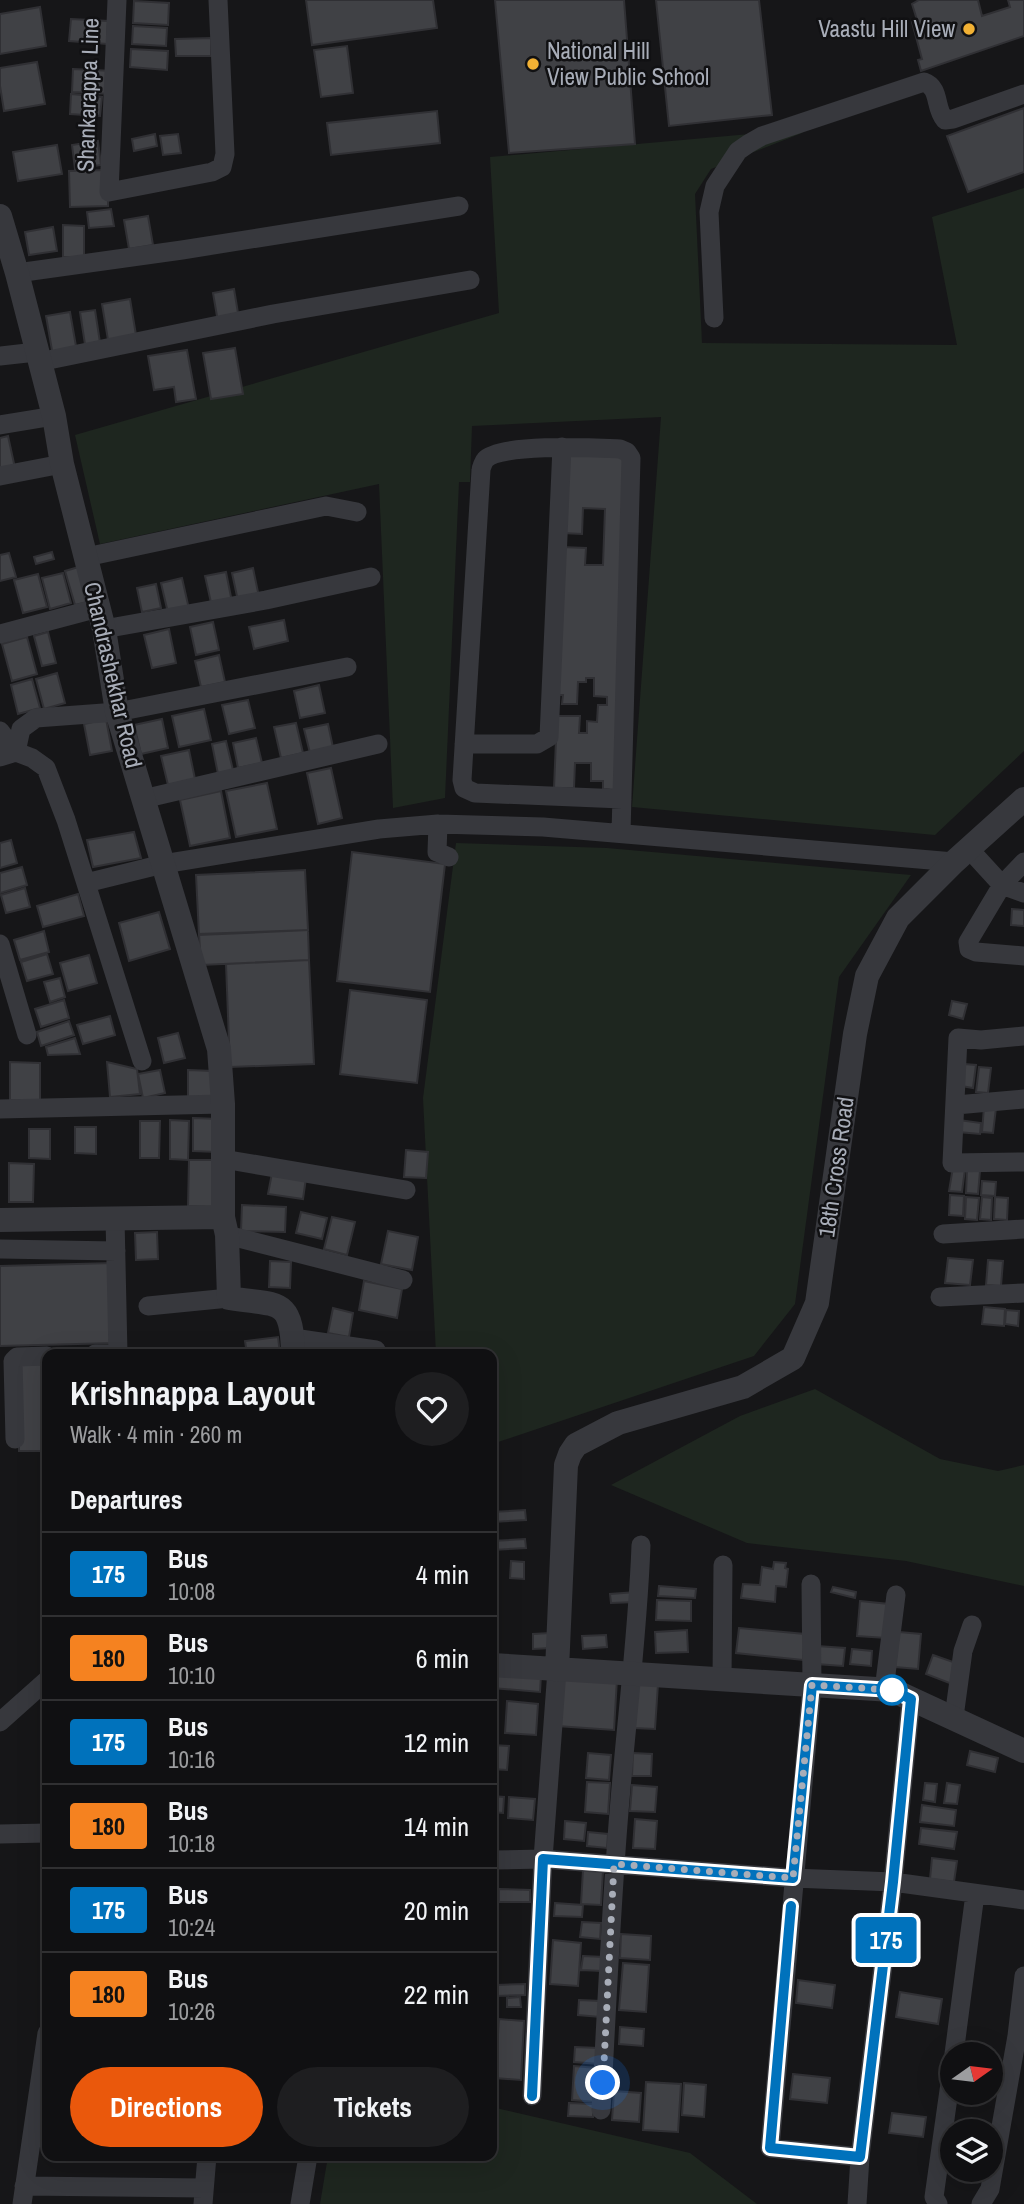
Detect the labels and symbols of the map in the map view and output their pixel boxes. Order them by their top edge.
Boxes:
place label: Vaastu Hill View [818,13,955,44]
street label: Shankarappa Line [69,17,106,173]
marker: Vaastu Hill View [961,21,977,37]
place label: National Hill View Public School [547,35,709,92]
marker: National Hill View Public School [525,56,541,72]
street label: Chandrashekhar Road [77,579,150,771]
street label: 18th Cross Road [810,1095,861,1239]
unlabelled marker [877,1675,907,1705]
line badge: 175 [846,1917,926,1963]
north arrow [940,2042,1003,2105]
your location [585,2065,620,2100]

